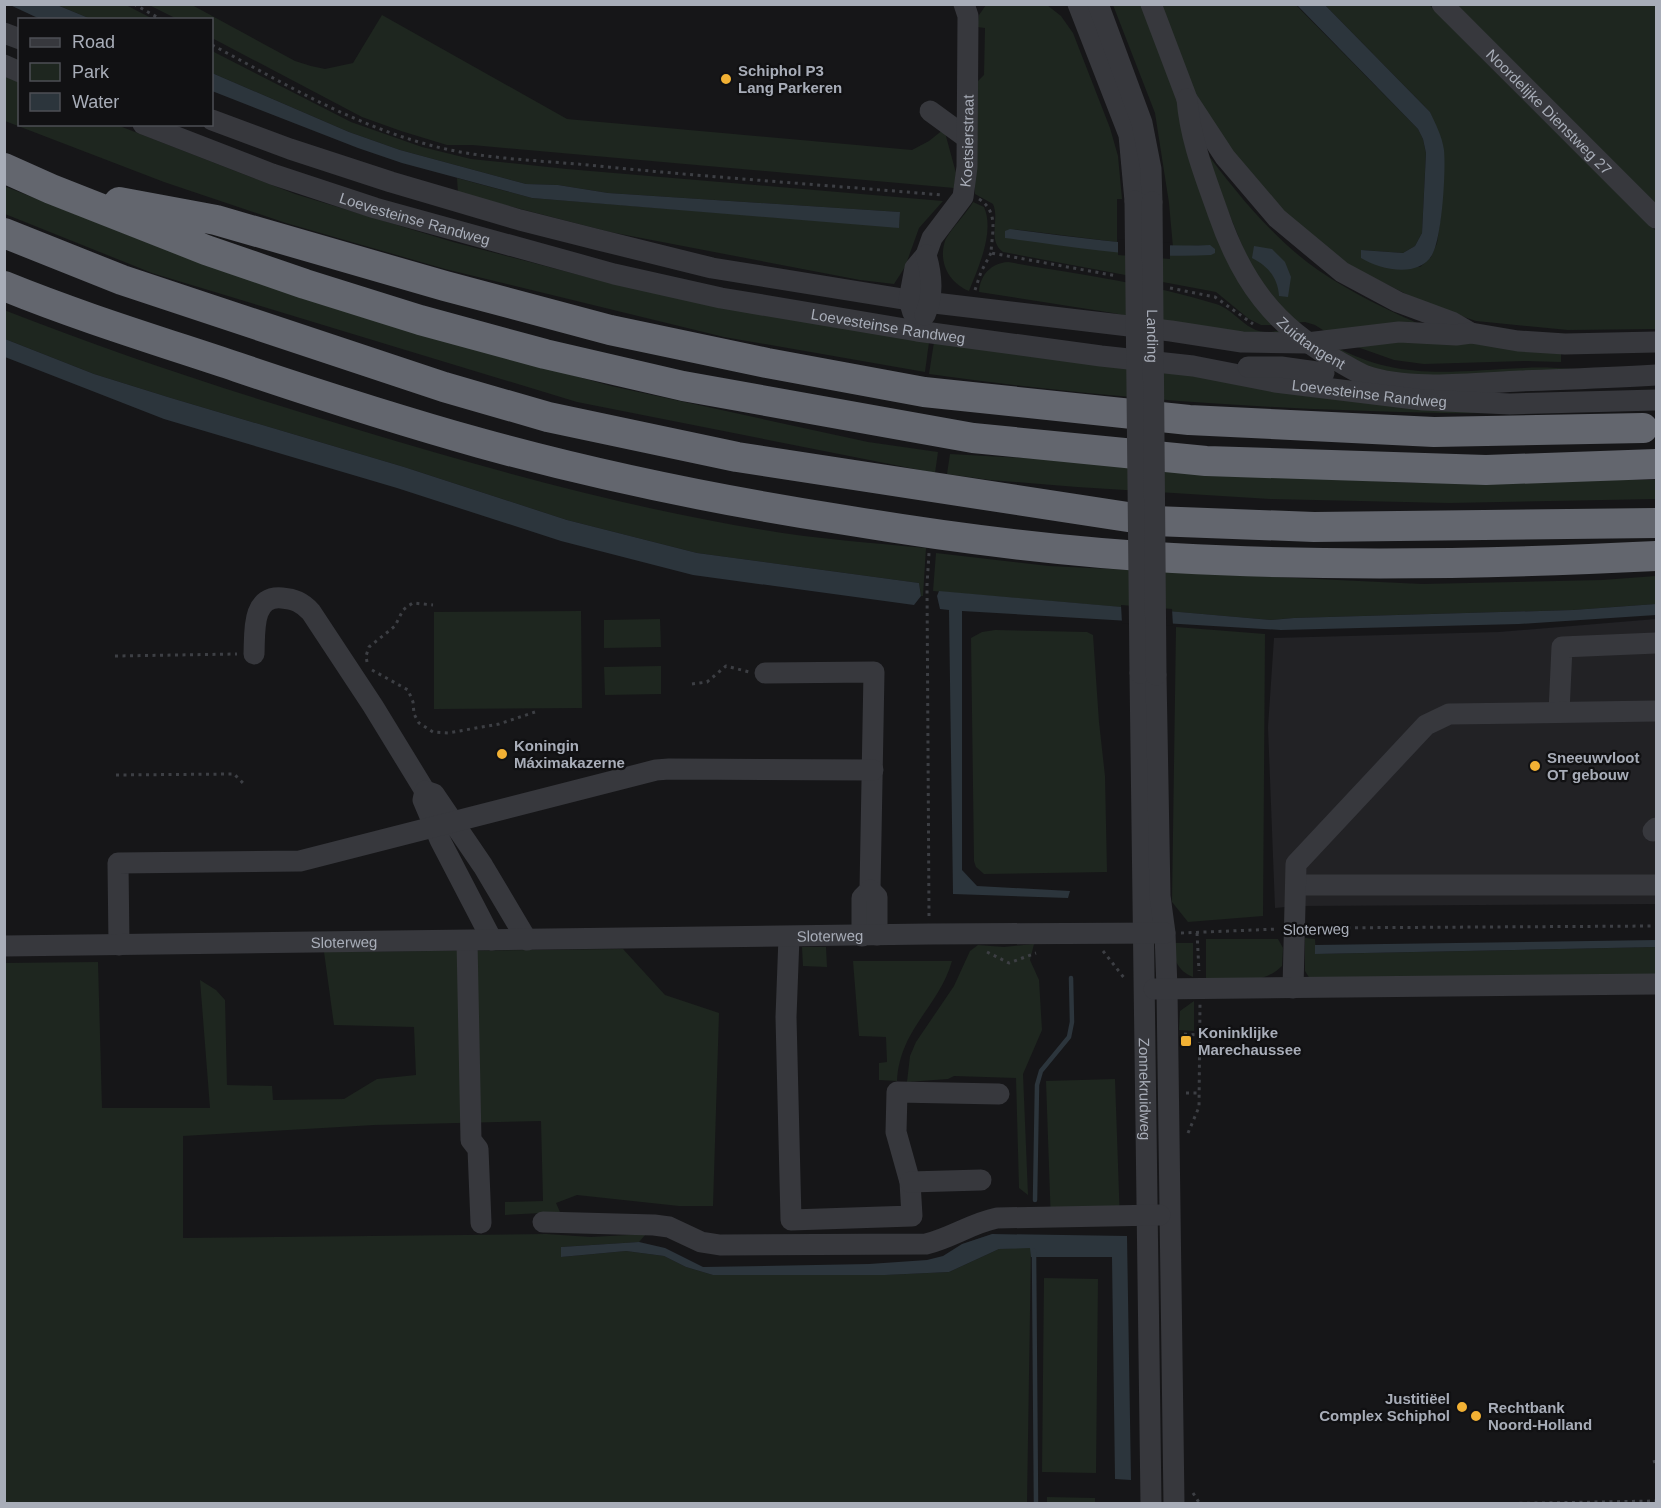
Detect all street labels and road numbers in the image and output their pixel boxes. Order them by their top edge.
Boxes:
street label: Noordelijke Dienstweg 27 [1483,45,1616,178]
street label: Koetsierstraat [956,94,976,188]
street label: Loevesteinse Randweg [337,188,492,248]
street label: Loevesteinse Randweg [810,305,967,346]
street label: Landing [1144,309,1162,363]
street label: Zuidtangent [1274,313,1349,372]
street label: Loevesteinse Randweg [1291,376,1447,410]
street label: Sloterweg [1283,920,1349,938]
street label: Sloterweg [796,926,863,944]
street label: Sloterweg [310,933,377,951]
street label: Zonnekruidweg [1136,1038,1155,1140]

